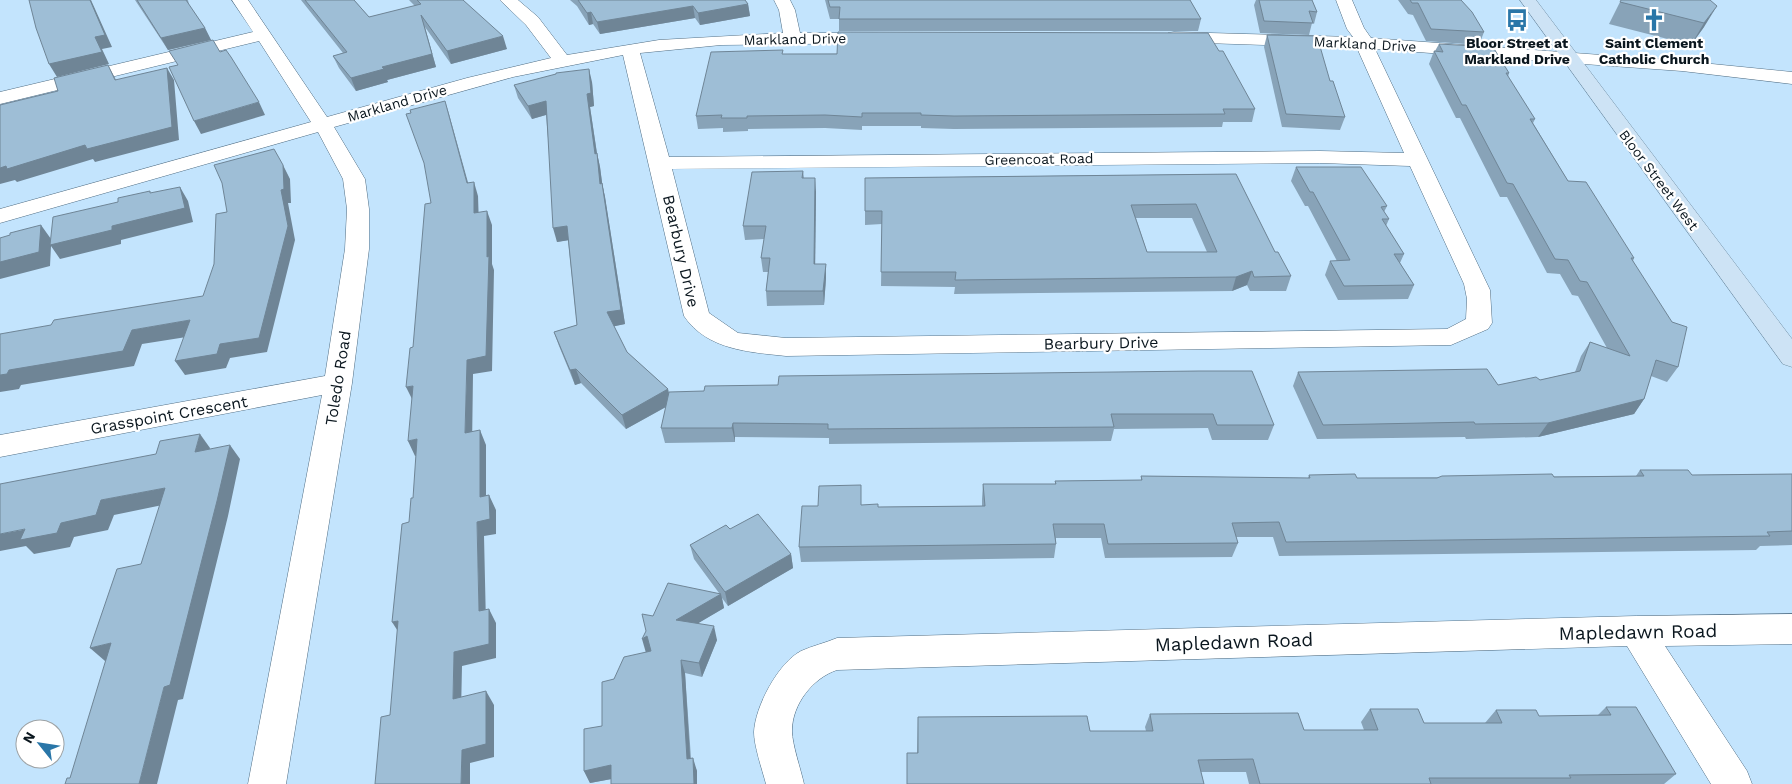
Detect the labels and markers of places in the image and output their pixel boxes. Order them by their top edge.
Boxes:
bus stop icon: Bloor Street at Markland Drive [1504,7,1530,33]
church icon: Saint Clement Catholic Church [1641,7,1667,33]
place label: Bloor Street at Markland Drive [1464,35,1570,67]
place label: Saint Clement Catholic Church [1599,35,1709,67]

